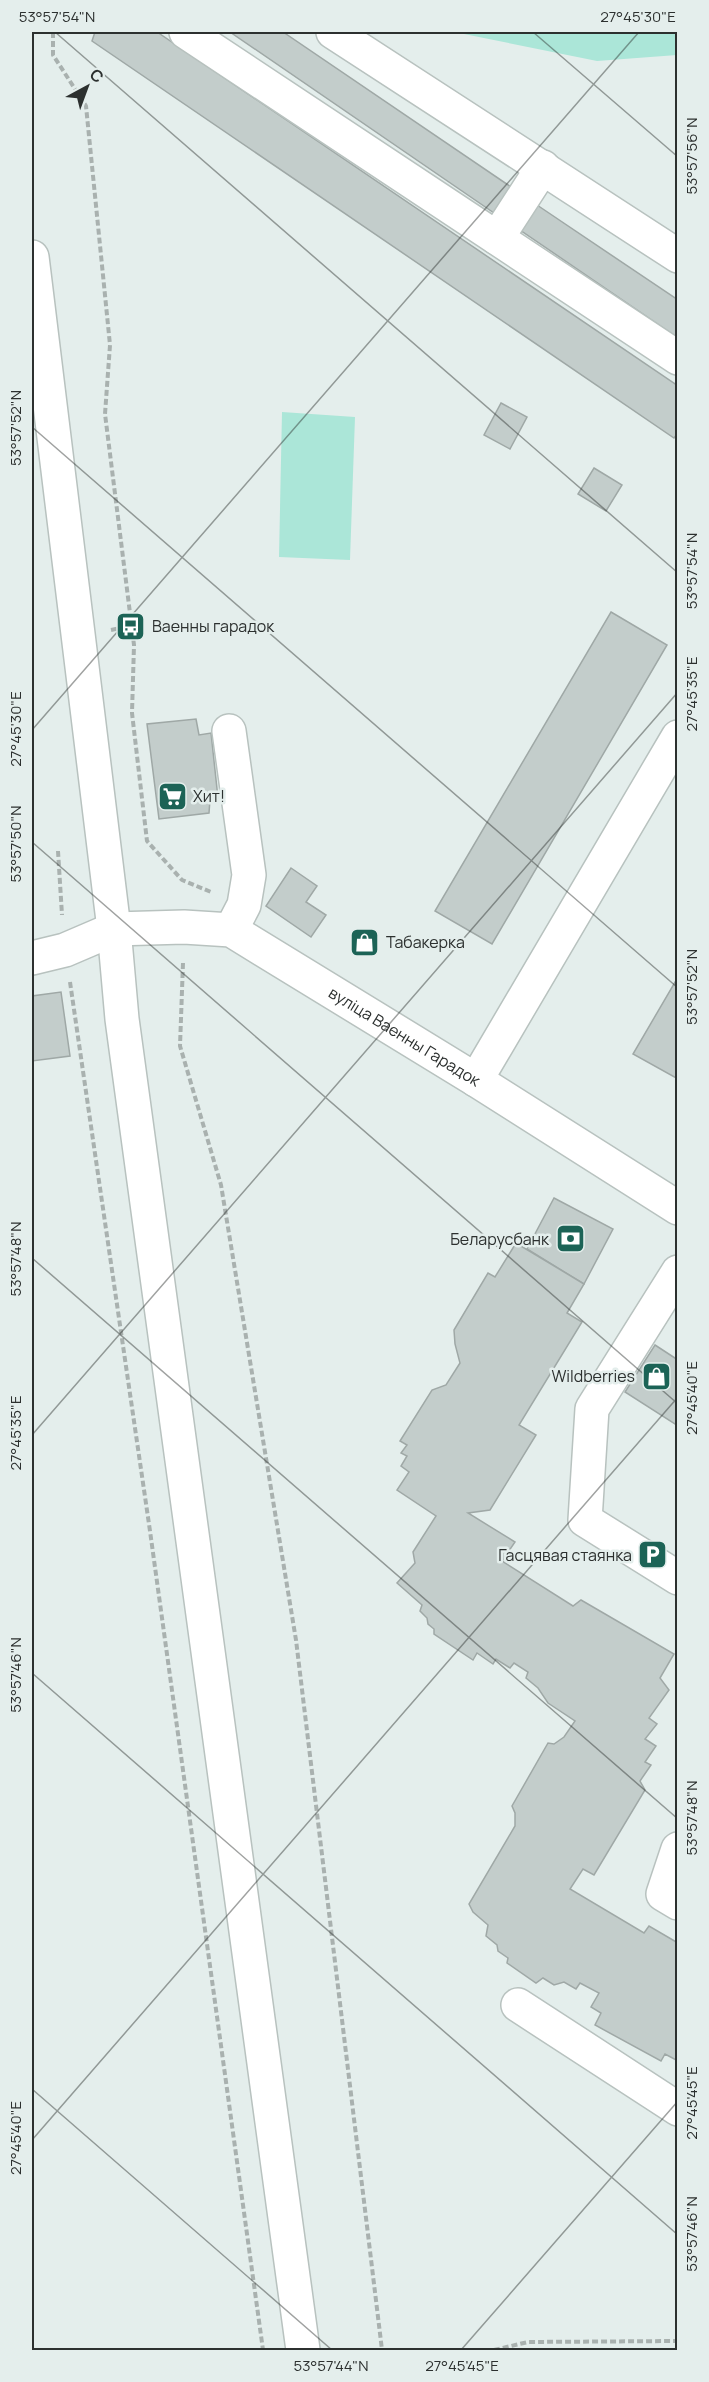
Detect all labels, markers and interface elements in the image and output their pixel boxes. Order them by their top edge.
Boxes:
text: 53°57'54"N [19,6,95,27]
text: 27°45'30"E [600,6,676,27]
north arrow [57,57,117,117]
text: С [85,63,109,88]
text: 53°57'56"N [681,117,702,195]
text: 53°57'52"N [5,390,26,466]
text: 53°57'54"N [681,533,702,609]
bus stop icon: Ваенны гарадок [115,610,147,642]
place label: Ваенны гарадок [152,615,275,637]
text: 27°45'35"E [681,657,702,731]
text: 27°45'30"E [5,691,26,767]
supermarket icon: Хит! [156,780,188,812]
place label: Хит! [193,785,225,807]
text: 53°57'50"N [5,805,26,883]
shop icon: Табакерка [349,926,381,958]
place label: Табакерка [386,931,465,953]
text: 53°57'52"N [681,949,702,1025]
street label: вуліца Ваенны Гарадок [325,981,486,1092]
text: 53°57'48"N [5,1222,26,1297]
bank icon: Беларусбанк [554,1223,586,1255]
place label: Беларусбанк [450,1228,550,1250]
shop icon: Wildberries [640,1360,672,1392]
text: 27°45'40"E [681,1361,702,1435]
place label: Wildberries [552,1365,635,1387]
text: 27°45'35"E [5,1396,26,1470]
parking icon: Гасцявая стаянка [637,1539,669,1571]
place label: Гасцявая стаянка [498,1544,632,1566]
text: 53°57'46"N [5,1637,26,1713]
text: 53°57'48"N [681,1781,702,1856]
text: 27°45'45"E [681,2066,702,2140]
text: 27°45'40"E [5,2101,26,2175]
text: 53°57'46"N [681,2196,702,2272]
text: 53°57'44"N [294,2355,368,2376]
text: 27°45'45"E [425,2355,499,2376]

